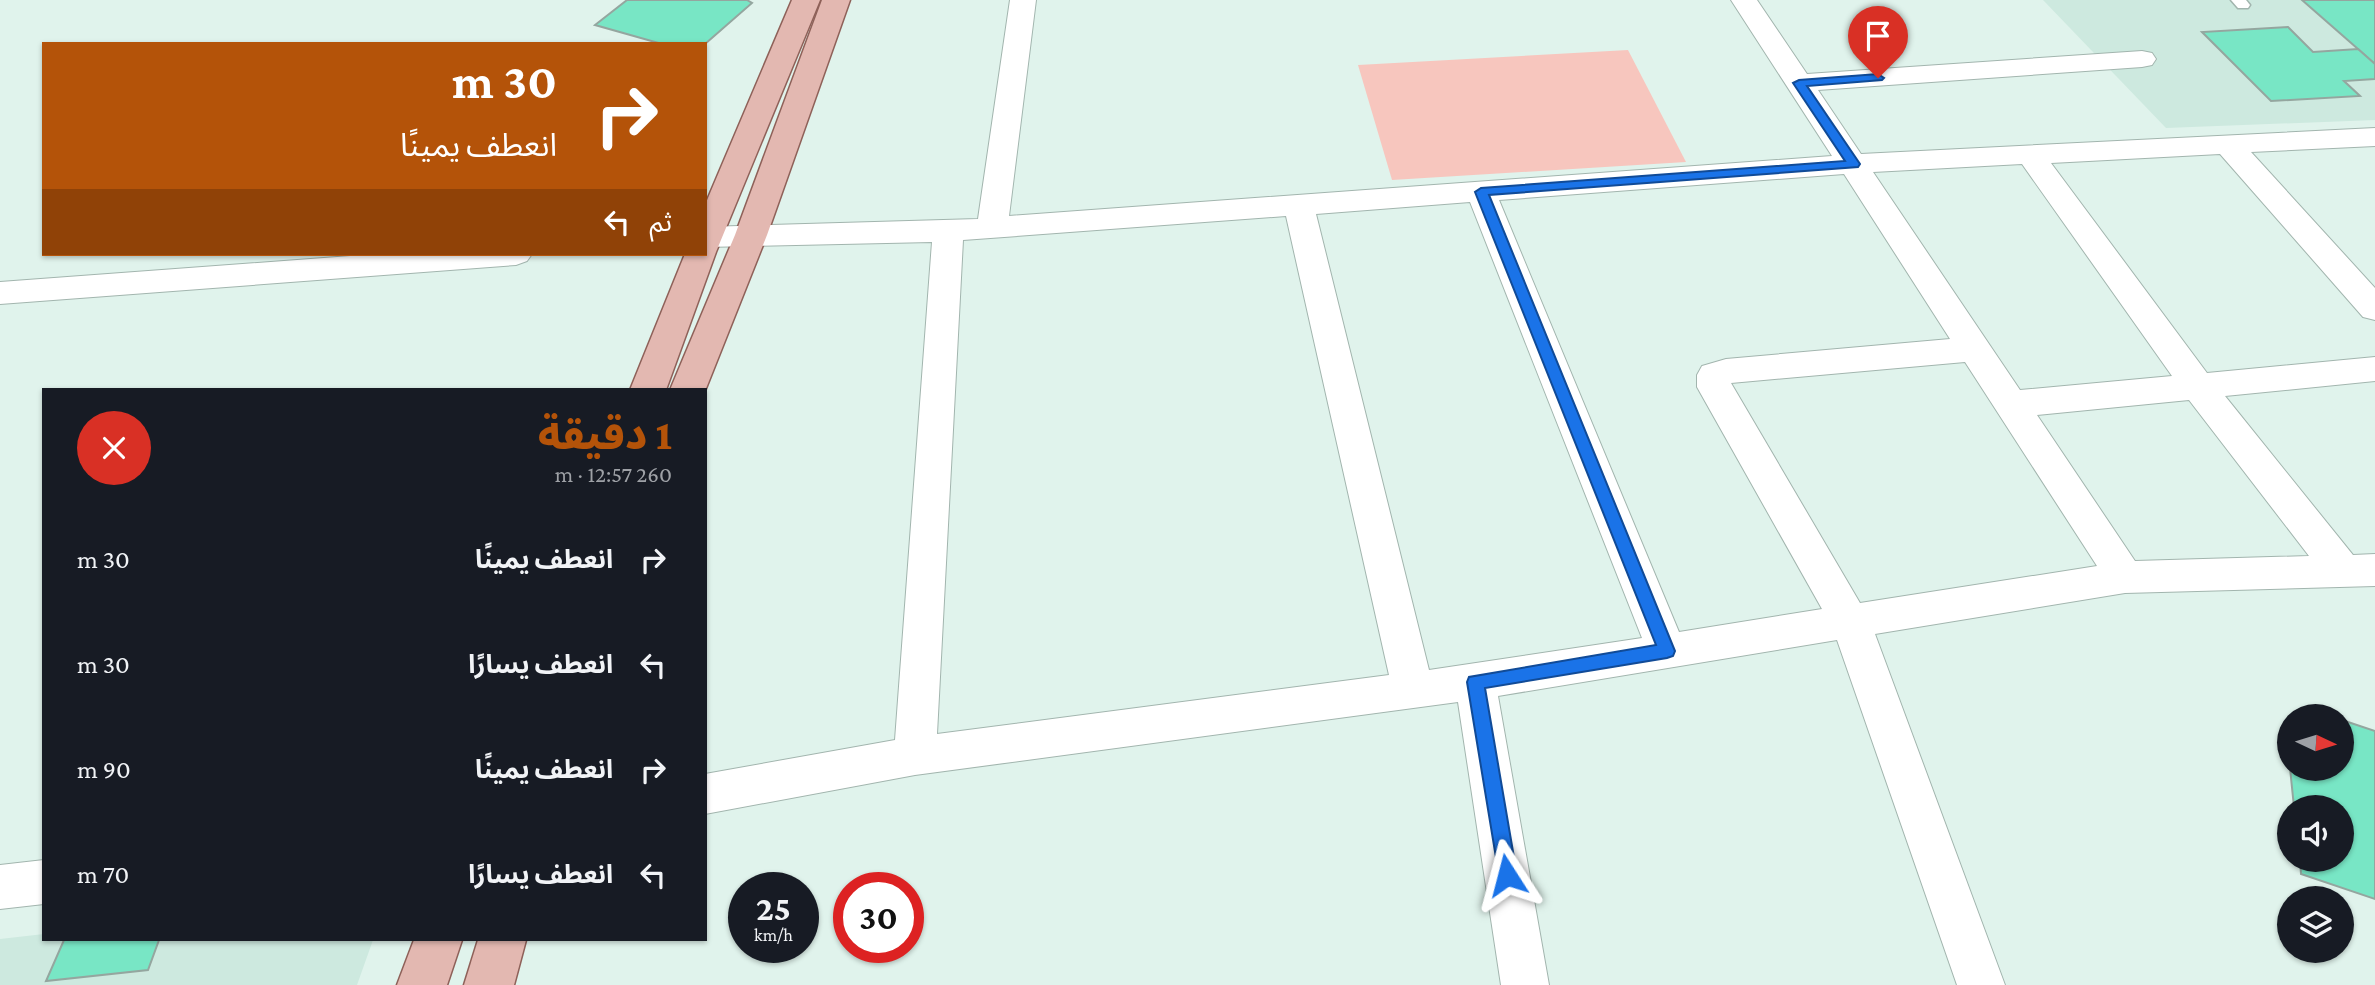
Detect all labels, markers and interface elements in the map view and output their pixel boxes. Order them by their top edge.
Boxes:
pin [1848,6,1908,78]
icon: arrive [1859,17,1897,55]
text: 30 m [452,54,557,109]
icon: right [581,70,672,161]
text: انعطف يمينًا [400,127,557,163]
icon: left [598,203,636,241]
text: ثم [650,208,672,237]
button: close [77,411,151,485]
text: 1 دقيقة [538,411,672,458]
text: 260 m · 12:57 [555,461,672,487]
icon: right [634,541,672,579]
text: 30 m [77,545,130,574]
text: انعطف يمينًا [475,545,613,574]
icon: left [634,646,672,684]
text: 30 m [77,650,130,679]
text: انعطف يسارًا [468,650,613,679]
north arrow [2277,704,2354,780]
map controls [2277,704,2354,963]
icon: right [634,751,672,789]
text: 90 m [77,755,131,784]
text: انعطف يمينًا [475,755,613,784]
button: sound [2277,795,2354,872]
position arrow [1470,838,1544,912]
icon: left [634,856,672,894]
text: 70 m [77,860,129,889]
text: انعطف يسارًا [468,860,613,889]
speed limit sign: 30 [833,872,924,963]
button: layers [2277,886,2354,963]
text: 25 [756,889,791,928]
text: km/h [754,925,793,945]

